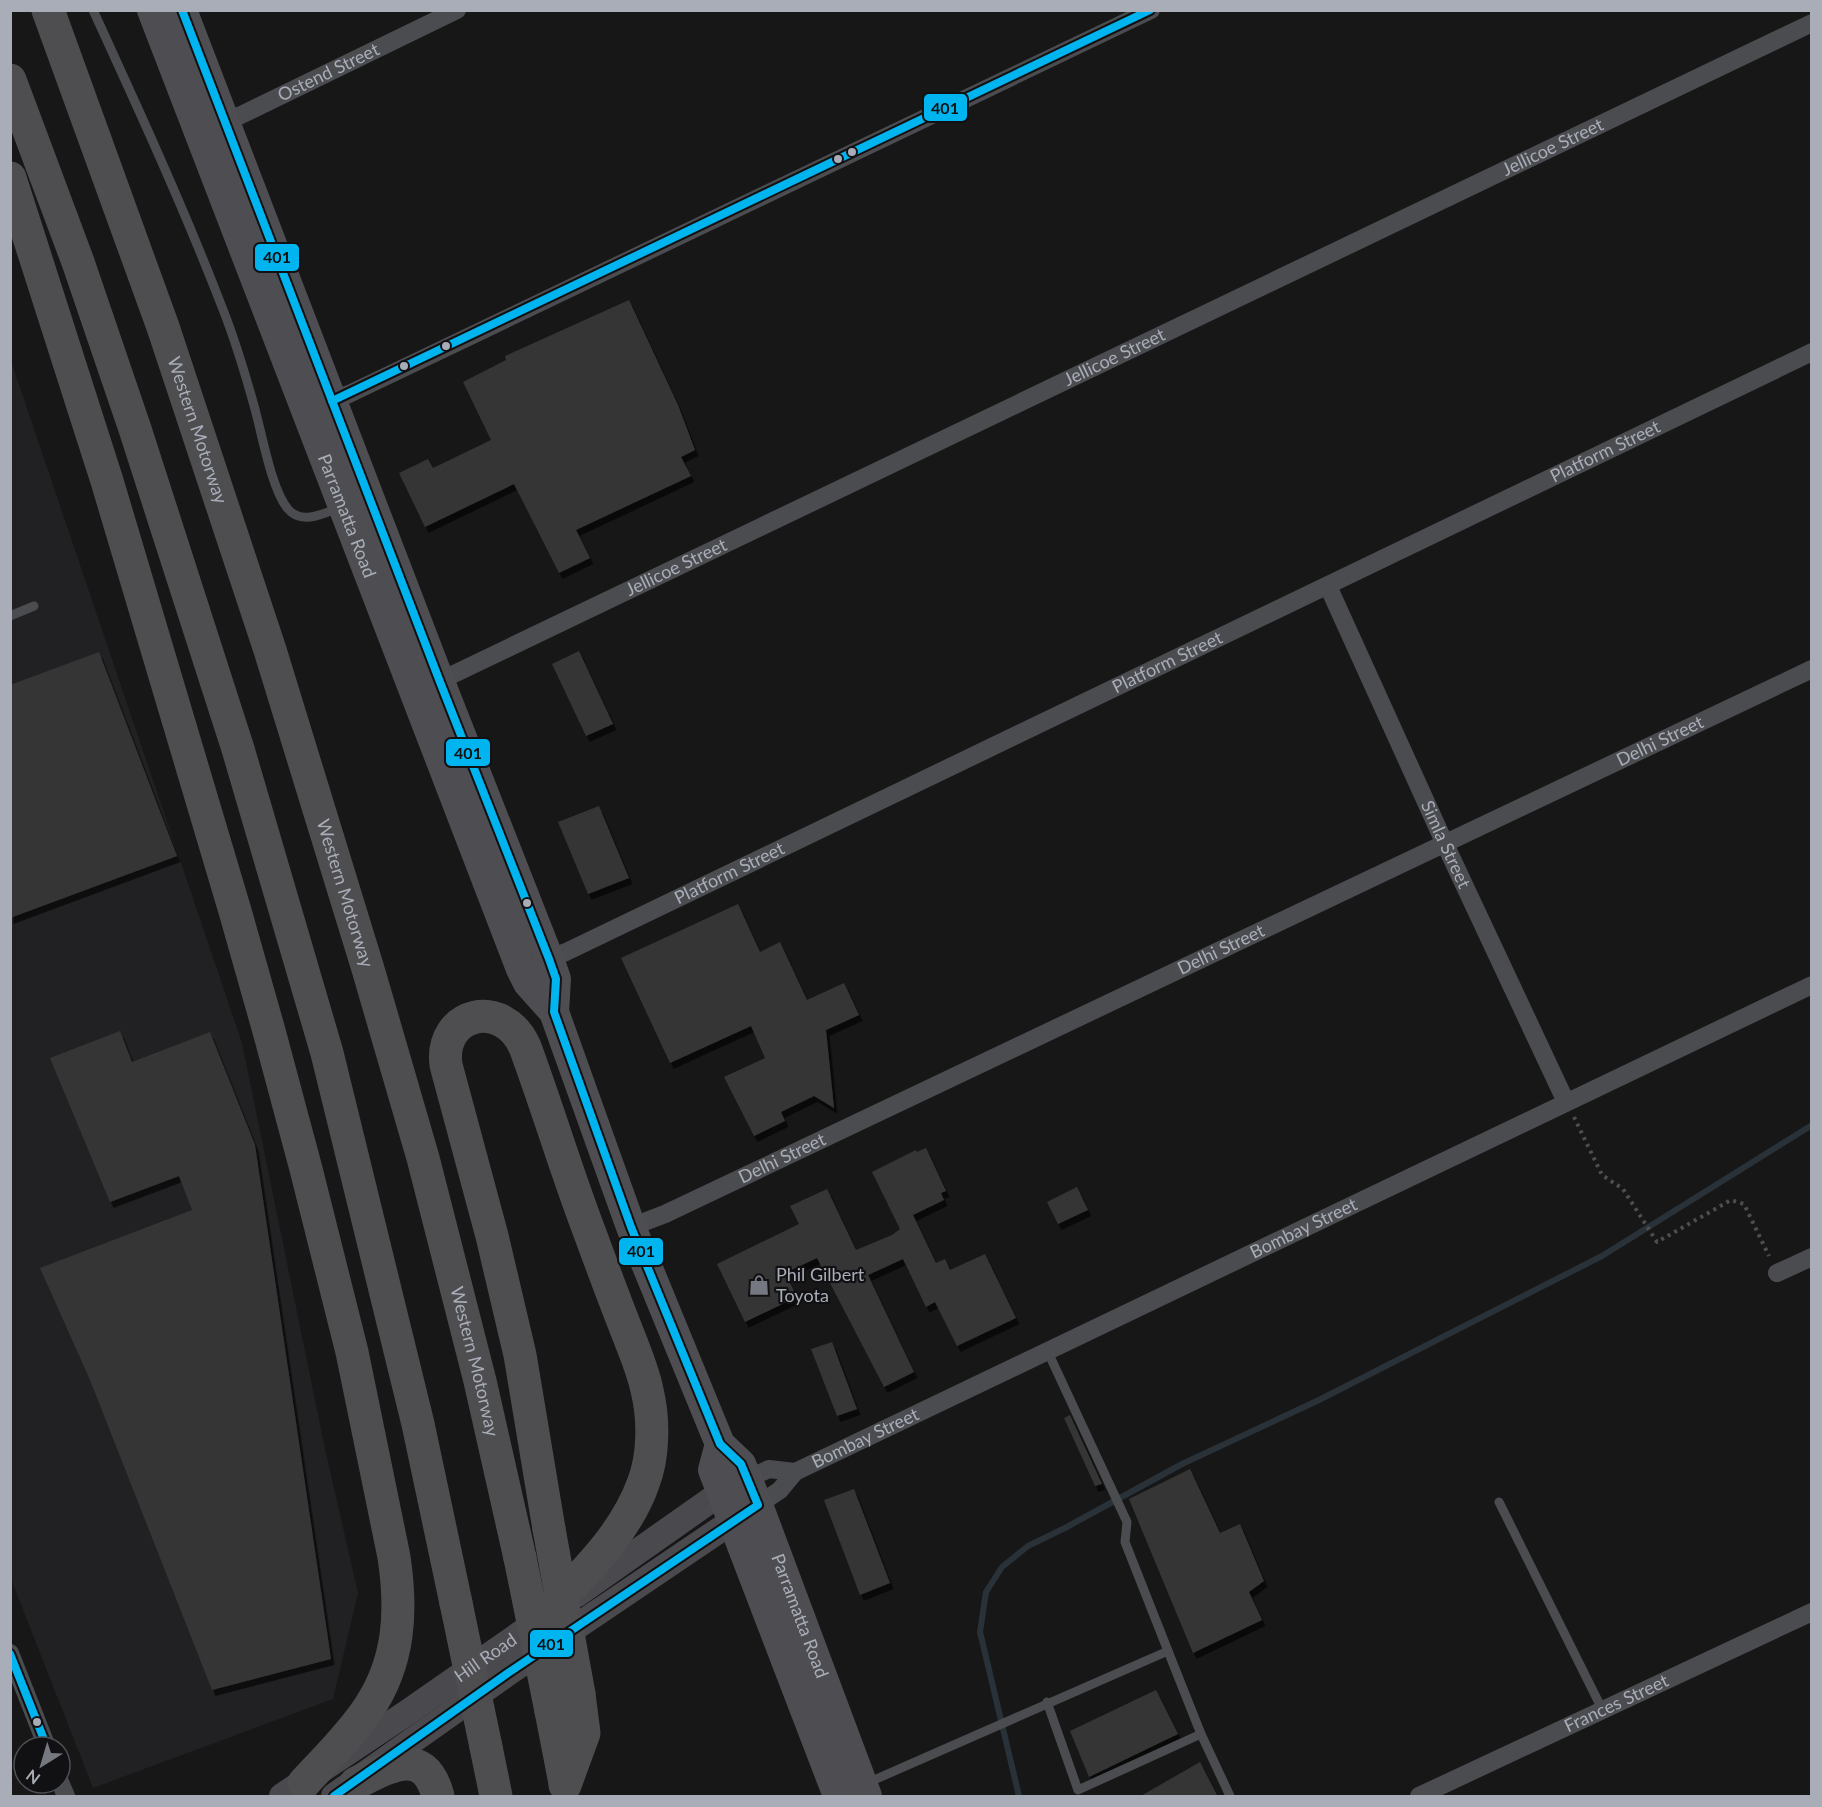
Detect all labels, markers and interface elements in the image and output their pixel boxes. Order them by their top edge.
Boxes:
street label: Ostend Street [274,37,383,106]
line badge: 401 [923,93,968,122]
text: 401 [931,98,959,117]
street label: Jellicoe Street [1498,112,1607,180]
unlabelled marker [846,146,858,158]
unlabelled marker [832,153,844,165]
line badge: 401 [254,243,300,272]
text: 401 [263,247,291,266]
street label: Jellicoe Street [1060,323,1169,390]
unlabelled marker [440,340,452,352]
street label: Western Motorway [164,353,233,507]
unlabelled marker [398,360,410,372]
street label: Platform Street [1546,415,1664,487]
street label: Parramatta Road [314,450,381,581]
street label: Jellicoe Street [622,533,731,600]
street label: Platform Street [1108,625,1226,697]
street label: Delhi Street [1612,710,1707,770]
line badge: 401 [445,738,491,767]
text: 401 [454,743,482,762]
street label: Simla Street [1417,797,1476,892]
street label: Western Motorway [313,816,379,970]
street label: Platform Street [670,836,788,908]
unlabelled marker [521,897,533,909]
street label: Delhi Street [1174,919,1268,979]
street label: Delhi Street [735,1127,829,1188]
street label: Bombay Street [1246,1192,1361,1263]
line badge: 401 [618,1237,664,1266]
text: 401 [627,1241,655,1260]
place label: Phil Gilbert Toyota [776,1263,865,1306]
shop icon: Phil Gilbert Toyota [747,1273,771,1297]
street label: Western Motorway [446,1284,504,1439]
street label: Bombay Street [808,1402,923,1472]
street label: Parramatta Road [767,1551,834,1681]
street label: Hill Road [450,1628,520,1686]
line badge: 401 [529,1629,574,1658]
text: 401 [537,1634,565,1653]
street label: Frances Street [1560,1669,1672,1736]
unlabelled marker [31,1716,43,1728]
north arrow [12,1735,72,1795]
text: N [22,1766,43,1789]

